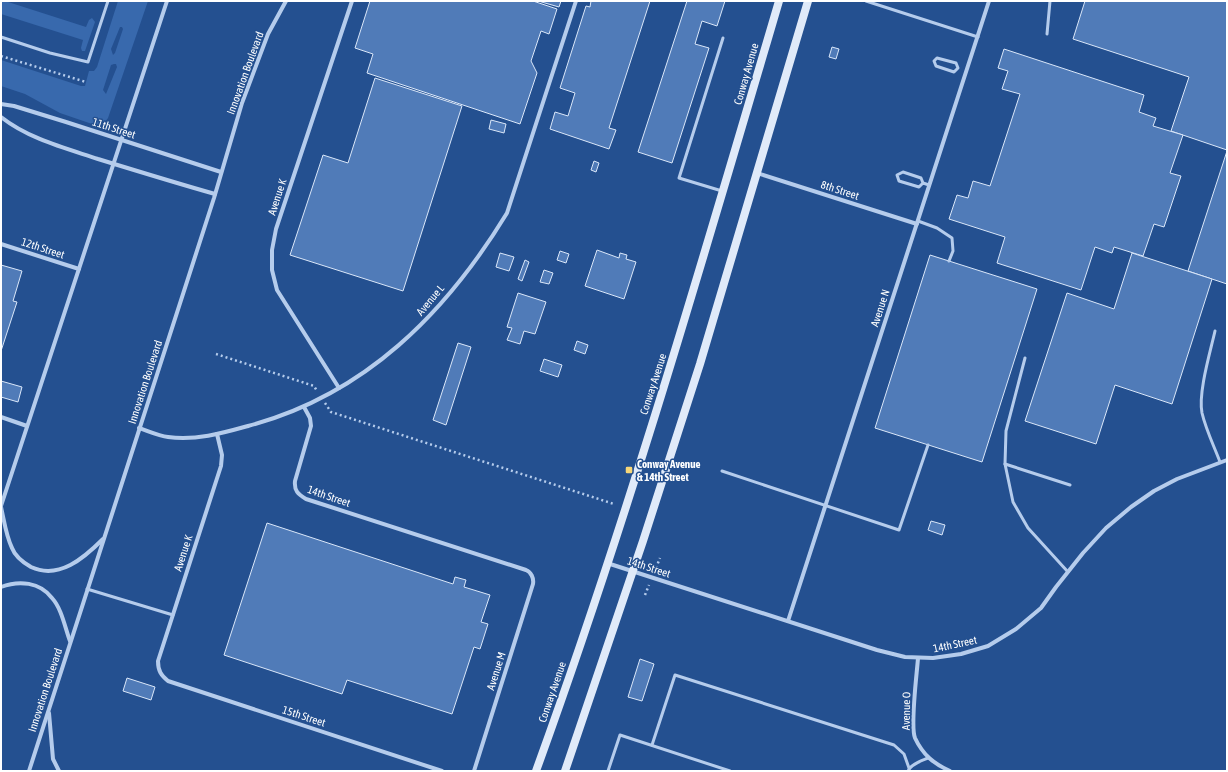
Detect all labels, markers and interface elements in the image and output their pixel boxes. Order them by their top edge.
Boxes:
street label: Innovation Boulevard [224,30,266,116]
street label: Conway Avenue [731,42,761,106]
street label: 11th Street [91,115,137,141]
street label: Avenue K [266,177,289,217]
street label: 8th Street [819,178,861,202]
street label: 12th Street [20,235,66,261]
street label: Avenue L [414,282,447,318]
street label: Avenue N [868,288,892,328]
street label: Innovation Boulevard [126,339,164,425]
street label: Conway Avenue [637,352,669,416]
place label: Conway Avenue & 14th Street [637,458,701,483]
marker: Conway Avenue & 14th Street [624,465,634,475]
street label: 14th Street [306,483,352,509]
street label: Avenue K [172,533,195,573]
street label: 14th Street [626,554,672,580]
street label: 14th Street [932,634,978,654]
street label: Innovation Boulevard [26,647,64,733]
street label: Avenue M [484,650,508,692]
street label: Conway Avenue [536,660,568,724]
street label: Avenue O [900,692,912,730]
street label: 15th Street [281,703,327,729]

